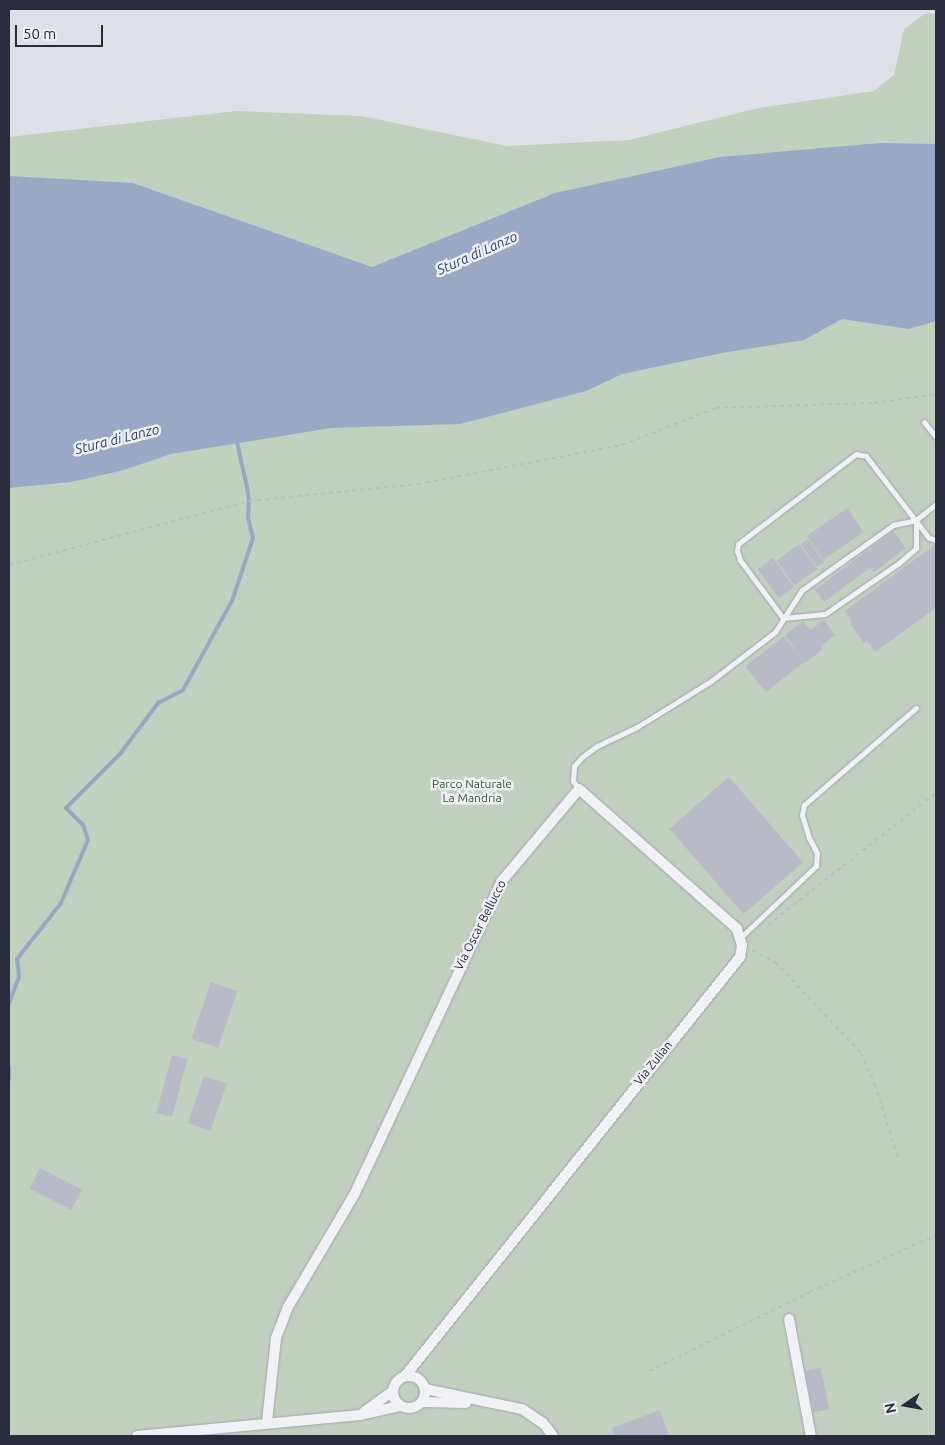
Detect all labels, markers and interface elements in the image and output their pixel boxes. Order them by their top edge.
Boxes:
scale bar [18,15,105,47]
text: 50 m [23,25,56,42]
water label: Stura di Lanzo [434,228,520,278]
water label: Stura di Lanzo [73,420,161,458]
park label: Parco Naturale La Mandria [432,777,512,805]
street label: Via Oscar Bellucco [451,878,509,972]
street label: Via Zulian [631,1038,675,1088]
north arrow [880,1380,930,1430]
text: N [881,1401,899,1415]

